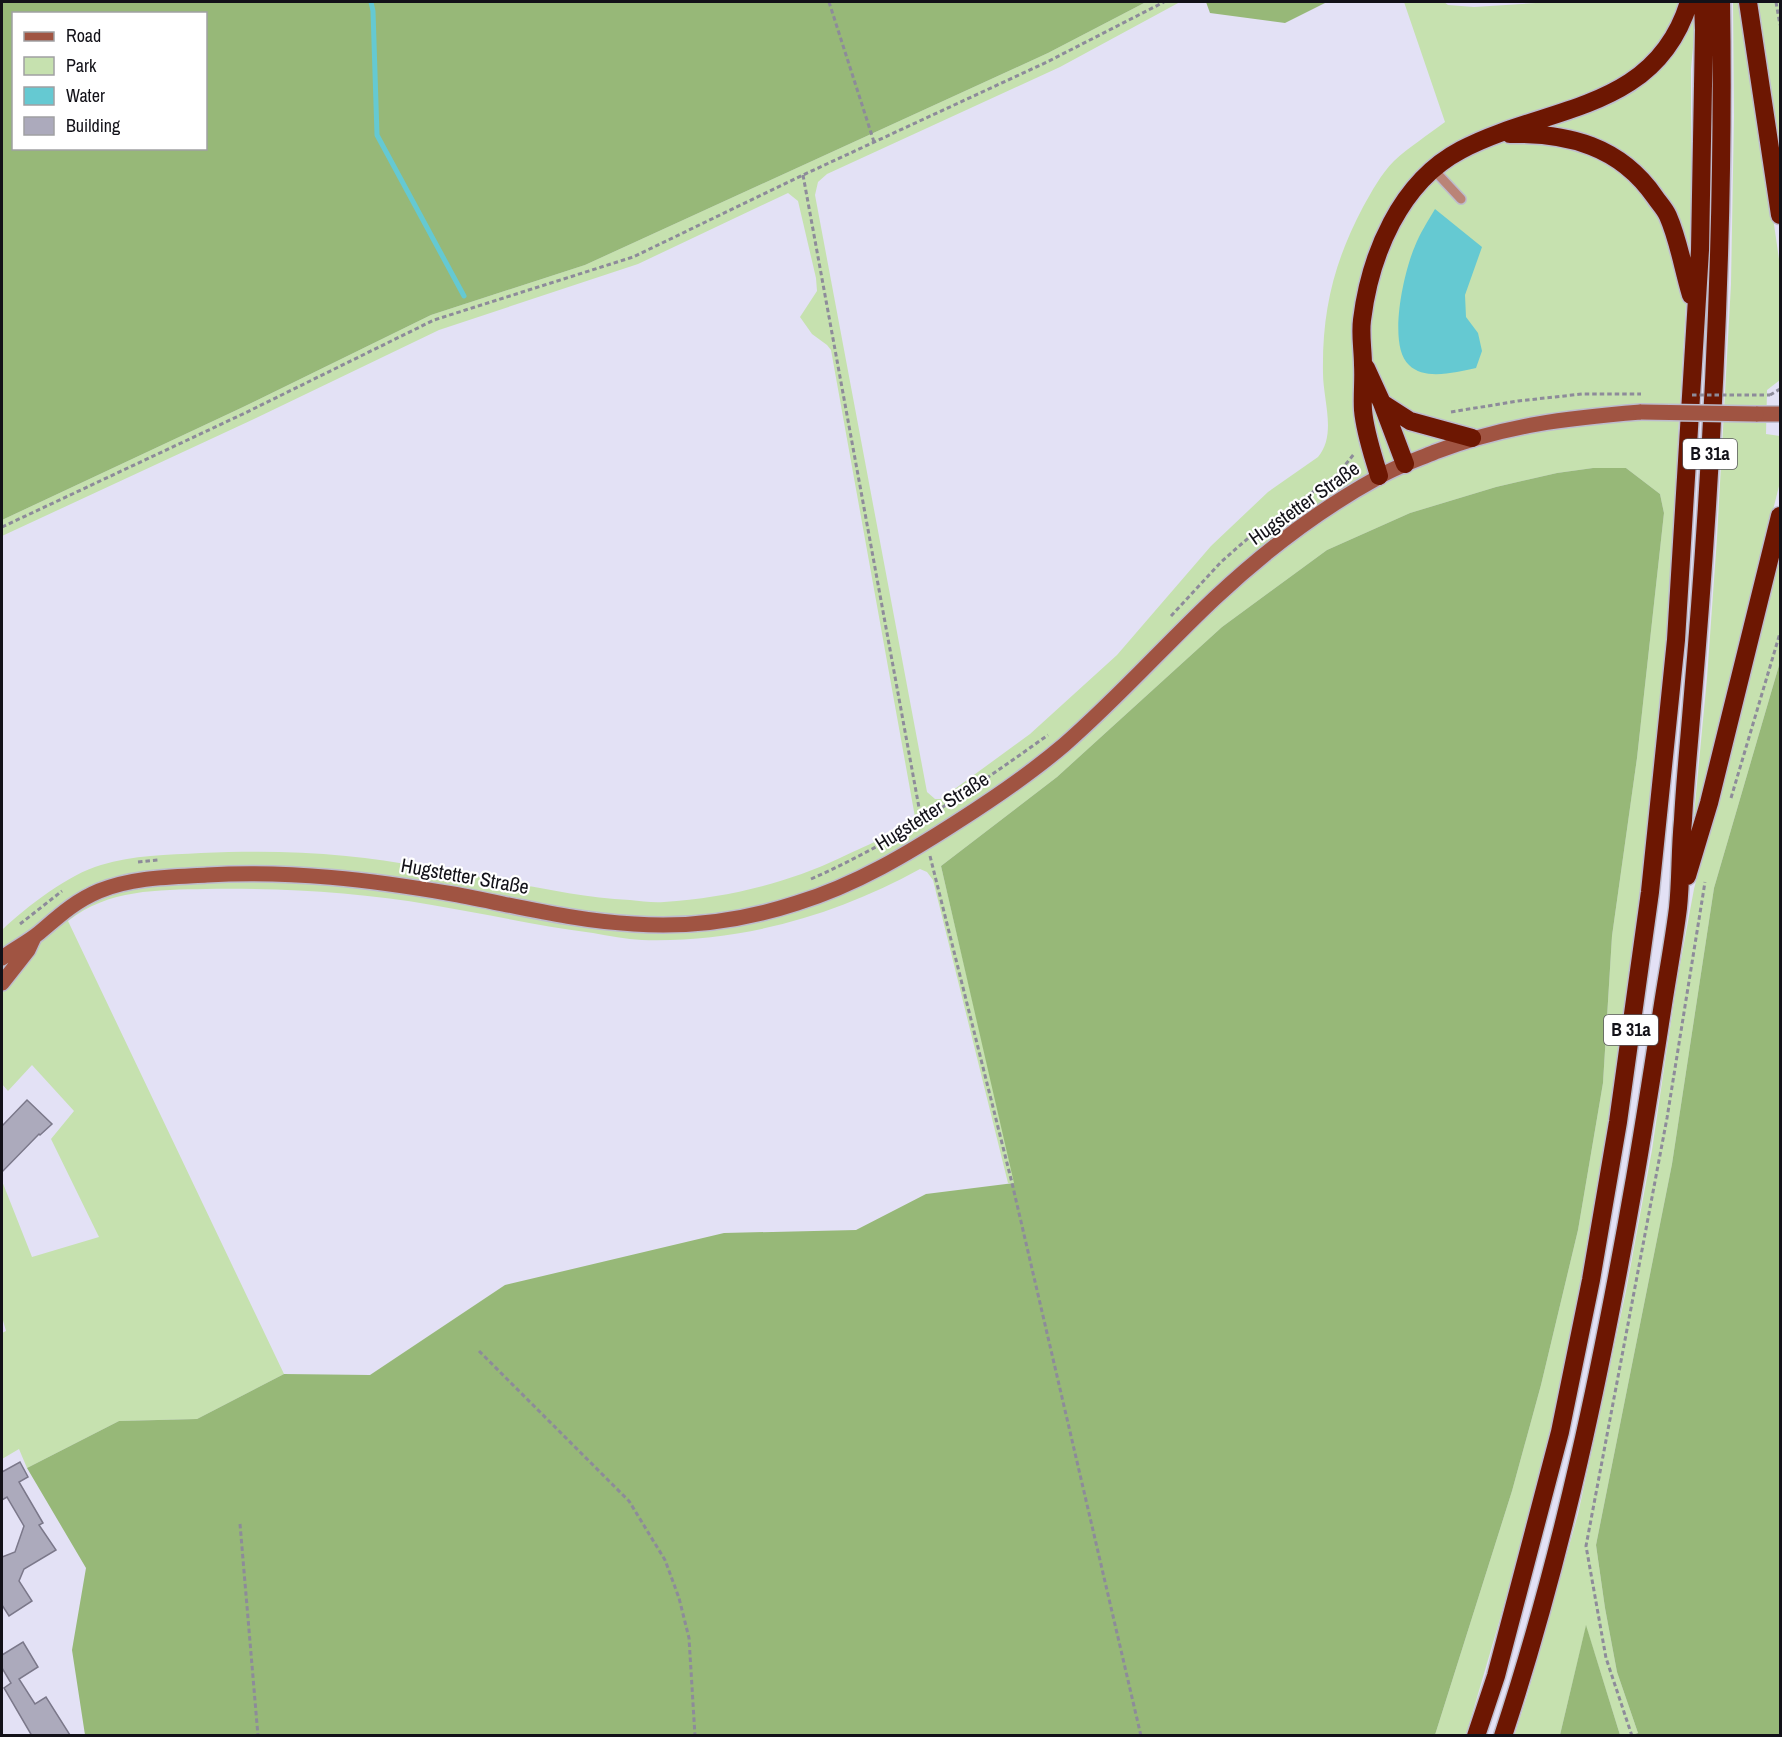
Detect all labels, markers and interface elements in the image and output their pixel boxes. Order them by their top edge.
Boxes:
legend [12,12,207,150]
text: Road [66,23,101,48]
text: Park [66,53,97,78]
text: Water [66,83,105,108]
text: Building [66,113,121,138]
road number: B 31a [1683,439,1737,469]
street label: Hugstetter Straße [1243,454,1364,551]
street label: Hugstetter Straße [870,765,994,856]
street label: Hugstetter Straße [399,851,531,900]
road number: B 31a [1604,1015,1658,1045]

